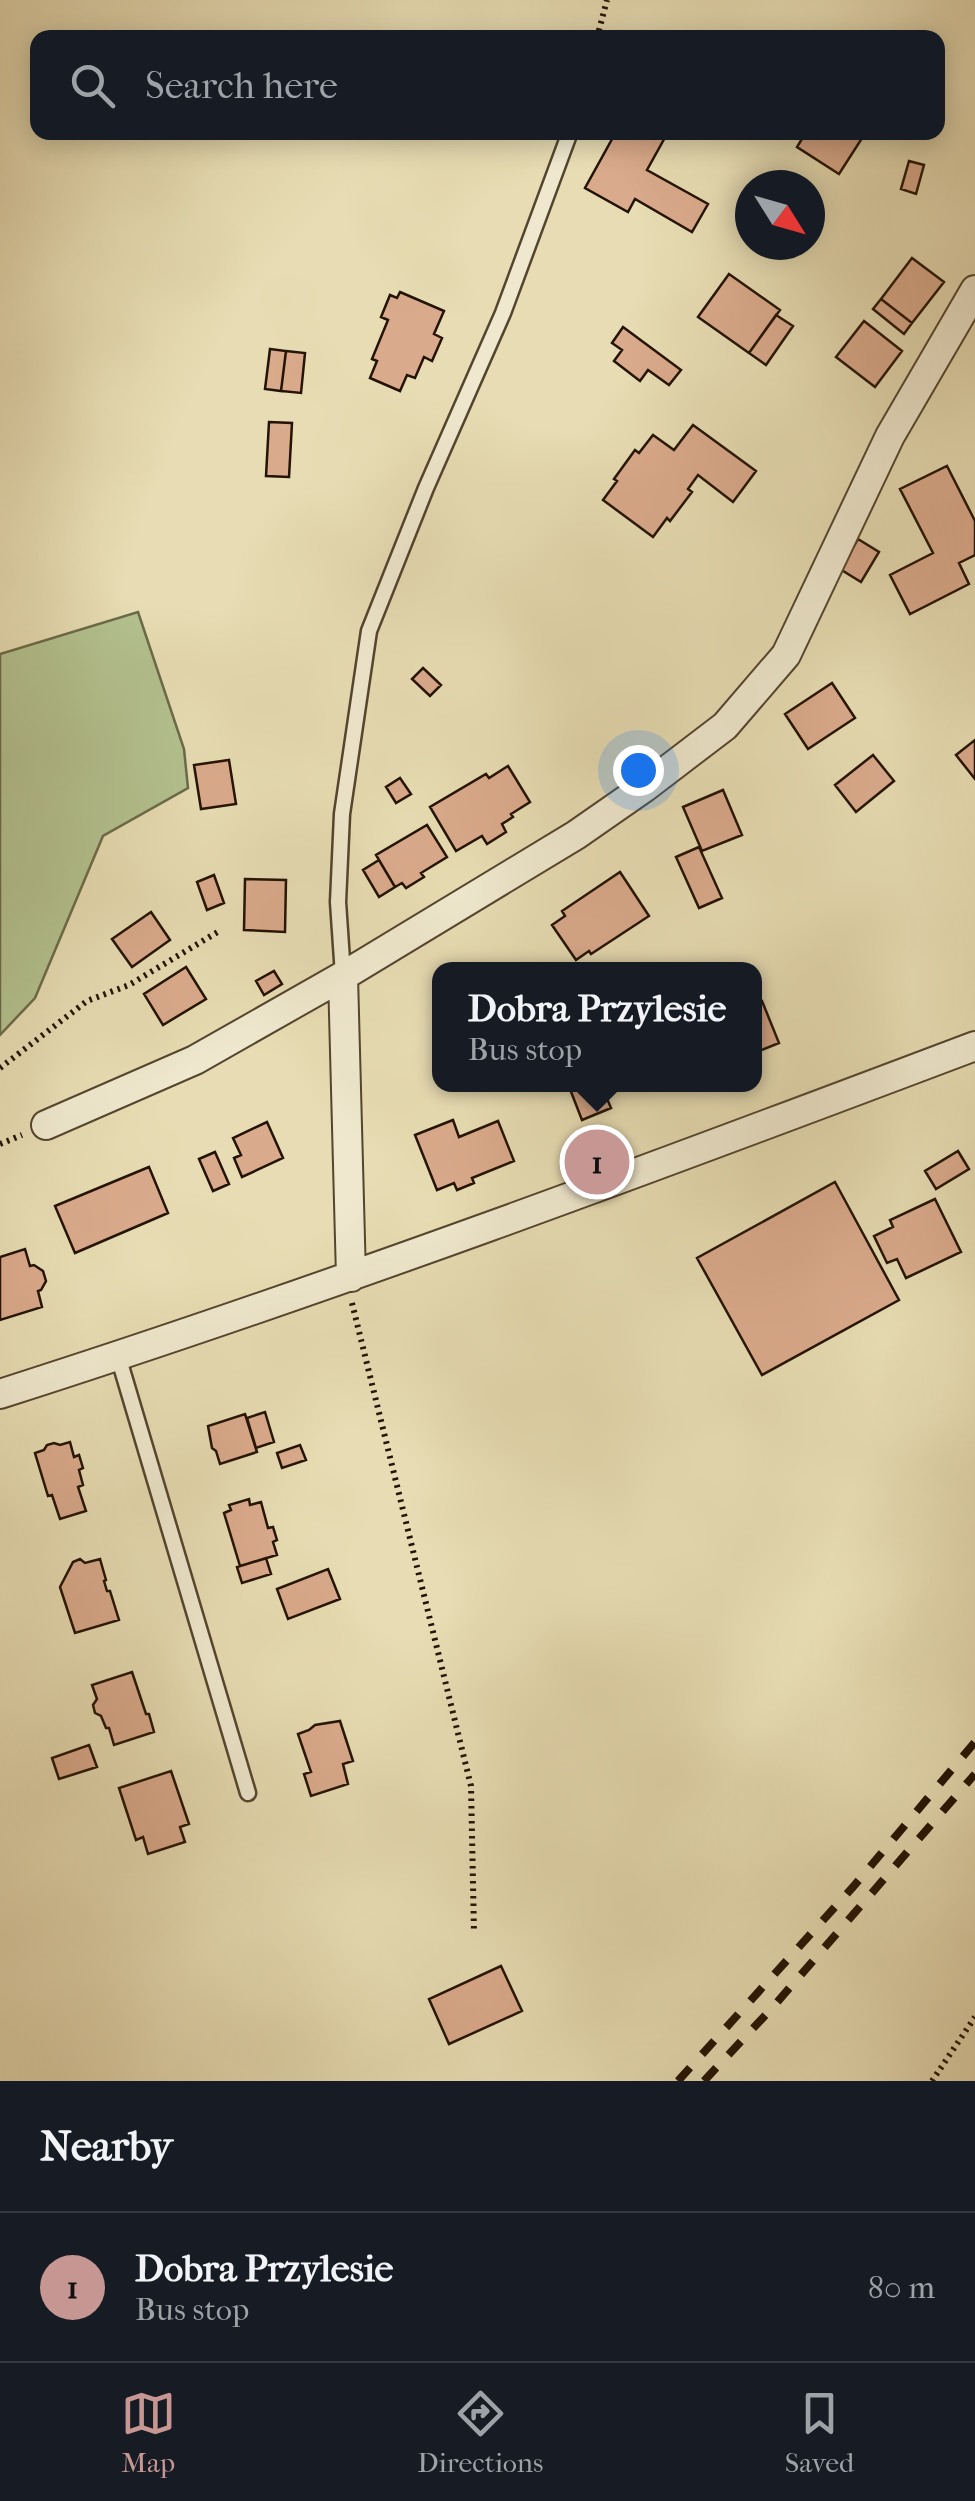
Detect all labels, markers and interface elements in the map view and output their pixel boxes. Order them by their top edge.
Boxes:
search box [30,30,945,140]
icon: search [65,58,120,113]
text: Search here [145,63,338,108]
north arrow [735,170,825,260]
your location [613,745,664,796]
popup [432,962,762,1092]
text: Dobra Przylesie [468,986,726,1031]
text: Bus stop [468,1031,582,1068]
pin: 1 [564,1124,630,1200]
text: Nearby [40,2122,172,2171]
text: Dobra Przylesie [135,2246,393,2291]
text: 1 [67,2269,78,2306]
text: 80 m [868,2269,935,2306]
text: Bus stop [135,2291,249,2328]
tab: Map [121,2386,176,2479]
tab: Directions [417,2386,543,2479]
tab: Saved [785,2386,854,2479]

